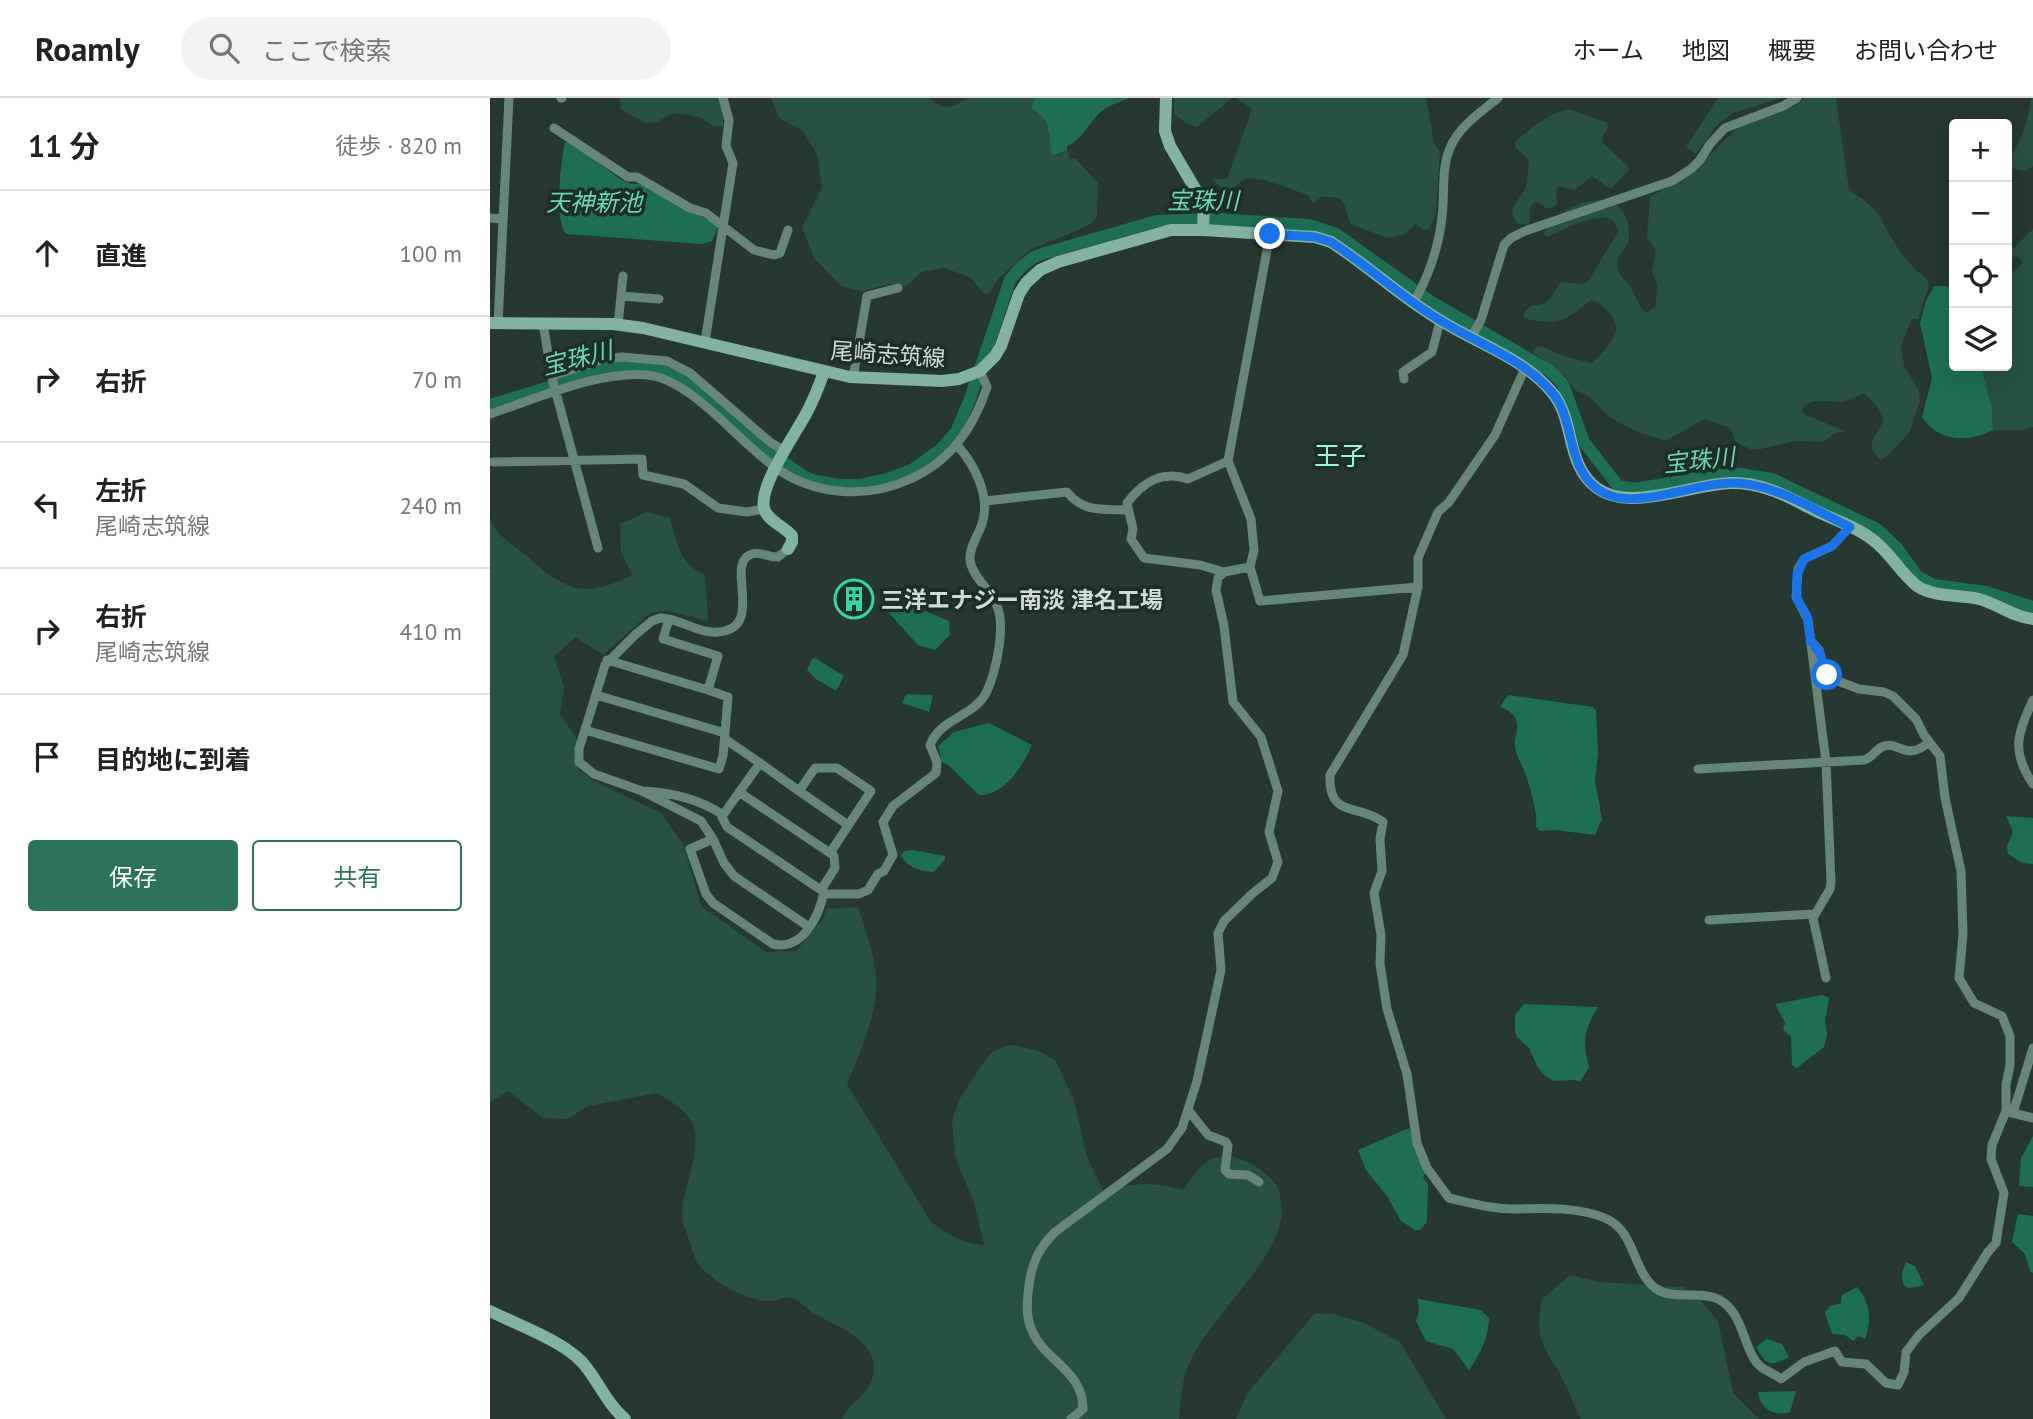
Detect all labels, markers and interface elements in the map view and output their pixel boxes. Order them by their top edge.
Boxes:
search box [181,17,671,80]
text: Roamly [35,27,139,70]
icon: search [205,29,243,67]
text: ここで検索 [261,34,391,67]
text: ホーム [1573,35,1644,66]
text: 地図 [1682,35,1730,66]
text: 概要 [1768,35,1816,66]
text: お問い合わせ [1854,35,1998,66]
map controls [1949,119,2012,371]
button: + [1949,119,2012,182]
text: 11 分 [28,126,100,165]
text: 徒歩 · 820 m [335,131,462,160]
button: − [1949,182,2012,245]
water label: 宝珠川 [1167,185,1242,216]
water label: 天神新池 [546,187,644,218]
route end [1254,218,1285,249]
icon: ahead [28,234,66,272]
text: 直進 [95,239,147,272]
text: 100 m [400,239,462,268]
button: locate [1949,245,2012,308]
button: layers [1949,308,2012,371]
water label: 宝珠川 [538,334,619,382]
street label: 尾崎志筑線 [830,336,946,372]
icon: right [28,360,66,398]
text: 右折 [95,365,147,398]
text: 70 m [412,365,462,394]
district label: 王子 [1314,439,1366,472]
water label: 宝珠川 [1662,441,1739,479]
text: 左折 [95,474,147,507]
icon: left [28,486,66,524]
text: 240 m [400,491,462,520]
text: 尾崎志筑線 [95,511,210,540]
building icon: 三洋エナジー南淡 津名工場 [833,578,875,620]
place label: 三洋エナジー南淡 津名工場 [881,585,1163,614]
text: 右折 [95,600,147,633]
icon: right [28,612,66,650]
text: 410 m [400,617,462,646]
text: 尾崎志筑線 [95,637,210,666]
route start [1811,659,1842,690]
icon: arrive [28,738,66,776]
text: 目的地に到着 [95,743,251,776]
button: 保存 [28,840,238,911]
button: 共有 [252,840,462,911]

